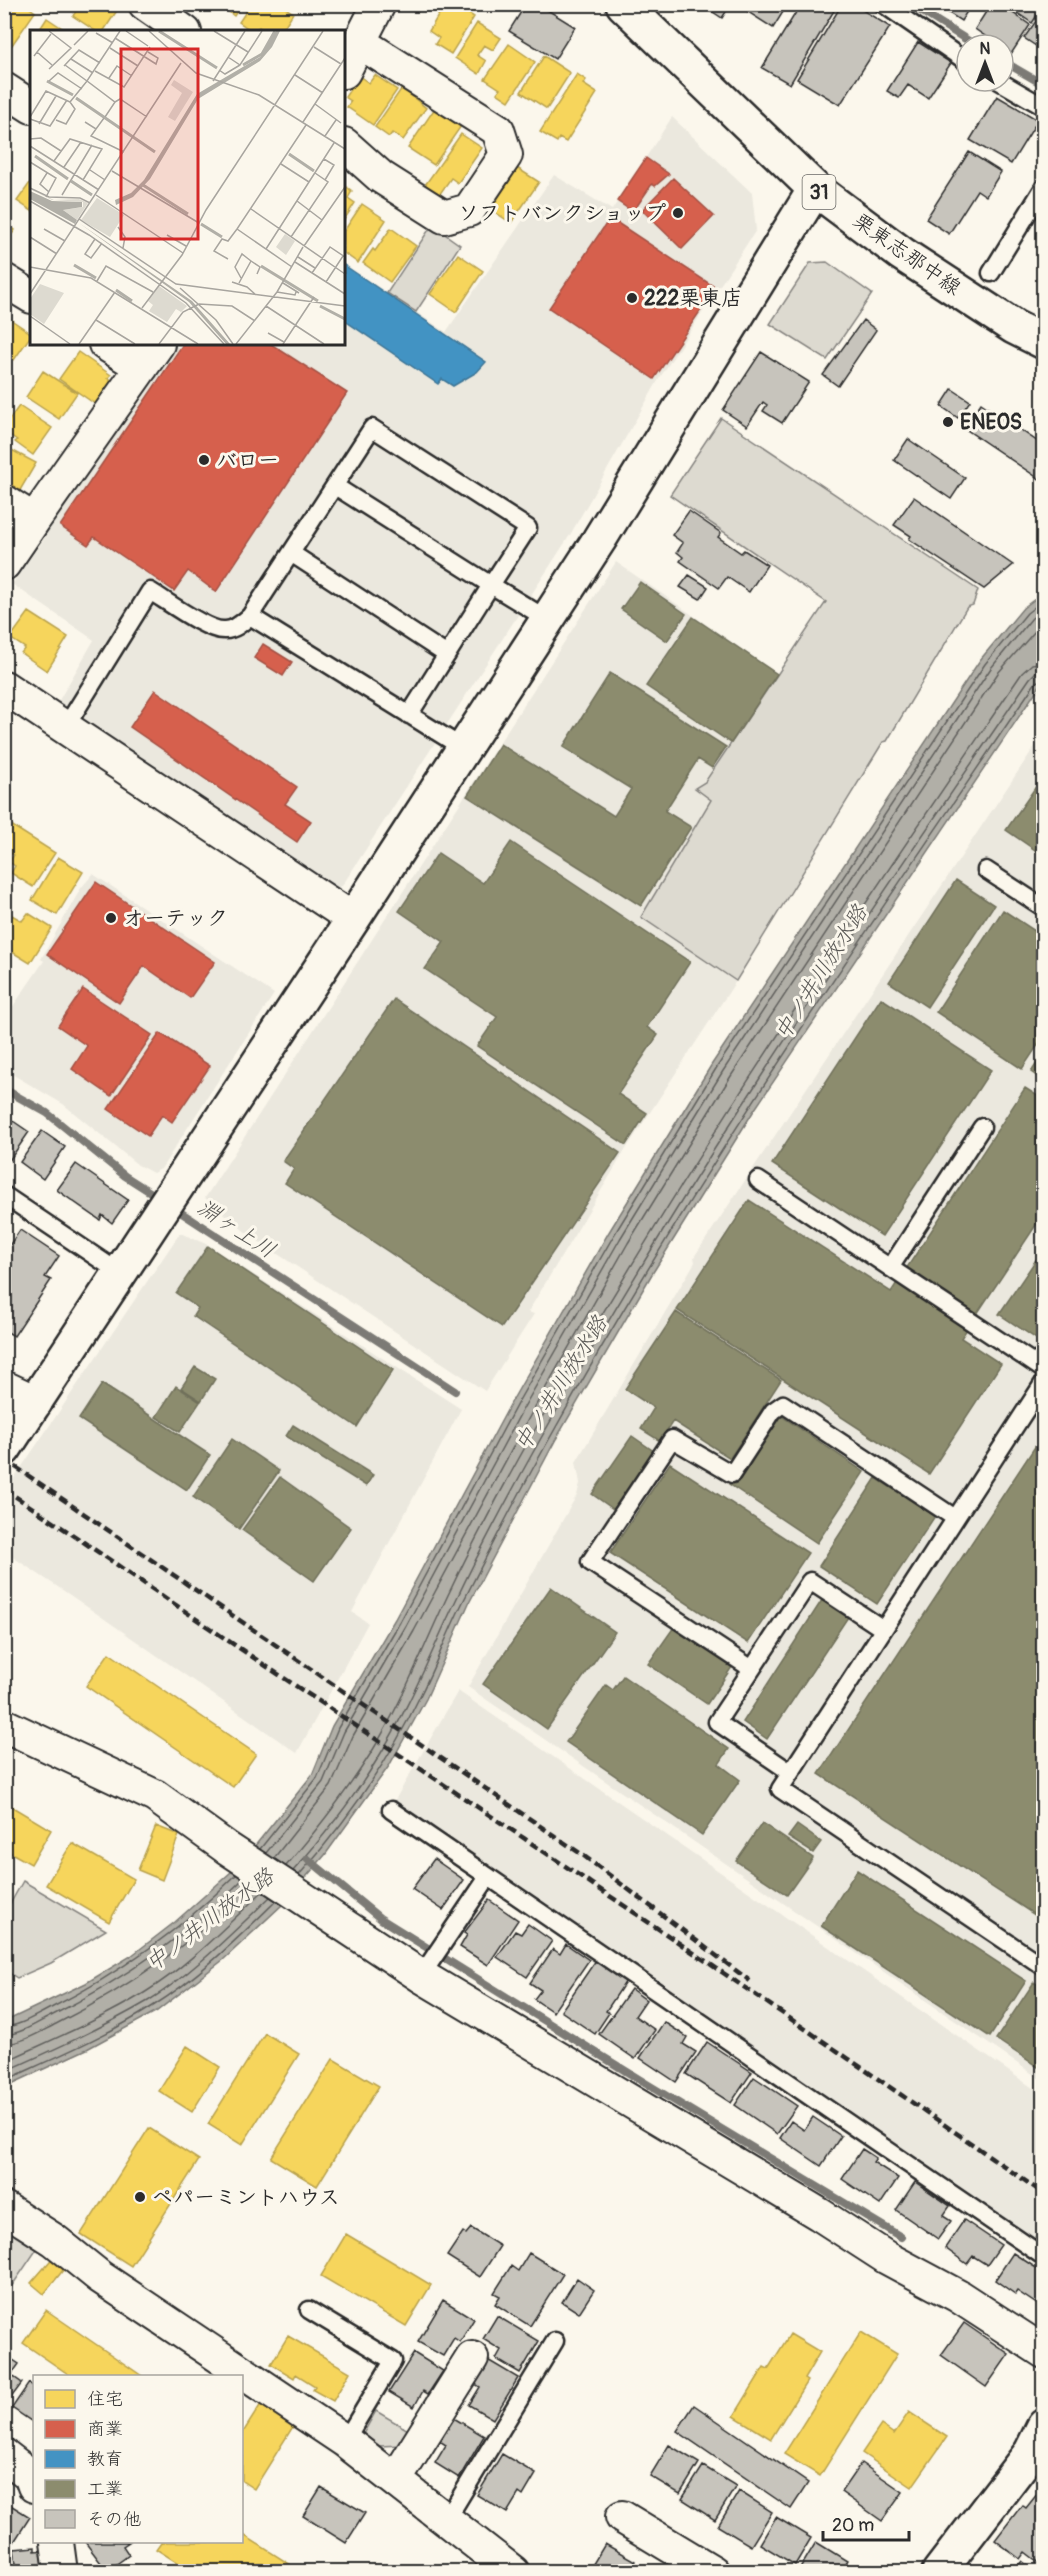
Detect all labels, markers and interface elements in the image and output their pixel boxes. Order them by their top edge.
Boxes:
inset map [30,30,345,345]
north arrow [955,33,1015,93]
text: N [980,39,991,59]
road number: 31 [802,175,836,209]
place label: ソフトバンクショップ [458,200,666,227]
marker: ソフトバンクショップ [671,206,685,220]
street label: 栗東志那中線 [847,207,966,302]
place label: 222栗東店 [644,285,742,312]
marker: 222栗東店 [625,291,639,305]
place label: ENEOS [960,409,1022,436]
marker: ENEOS [941,415,955,429]
place label: バロー [216,447,279,474]
marker: バロー [197,453,211,467]
water label: 中ノ井川放水路 [768,898,875,1045]
place label: オーテック [123,905,228,932]
marker: オーテック [104,911,118,925]
water label: 淵ヶ上川 [192,1193,281,1265]
water label: 中ノ井川放水路 [508,1309,615,1456]
water label: 中ノ井川放水路 [140,1861,281,1977]
place label: ペパーミントハウス [152,2184,340,2211]
marker: ペパーミントハウス [133,2190,147,2204]
legend [33,2375,243,2543]
text: 住宅 [87,2388,123,2411]
text: 商業 [87,2418,123,2441]
text: 教育 [87,2448,123,2471]
text: 工業 [87,2478,123,2501]
scale bar [823,2504,908,2542]
text: その他 [87,2508,141,2531]
text: 20 m [832,2514,874,2537]

